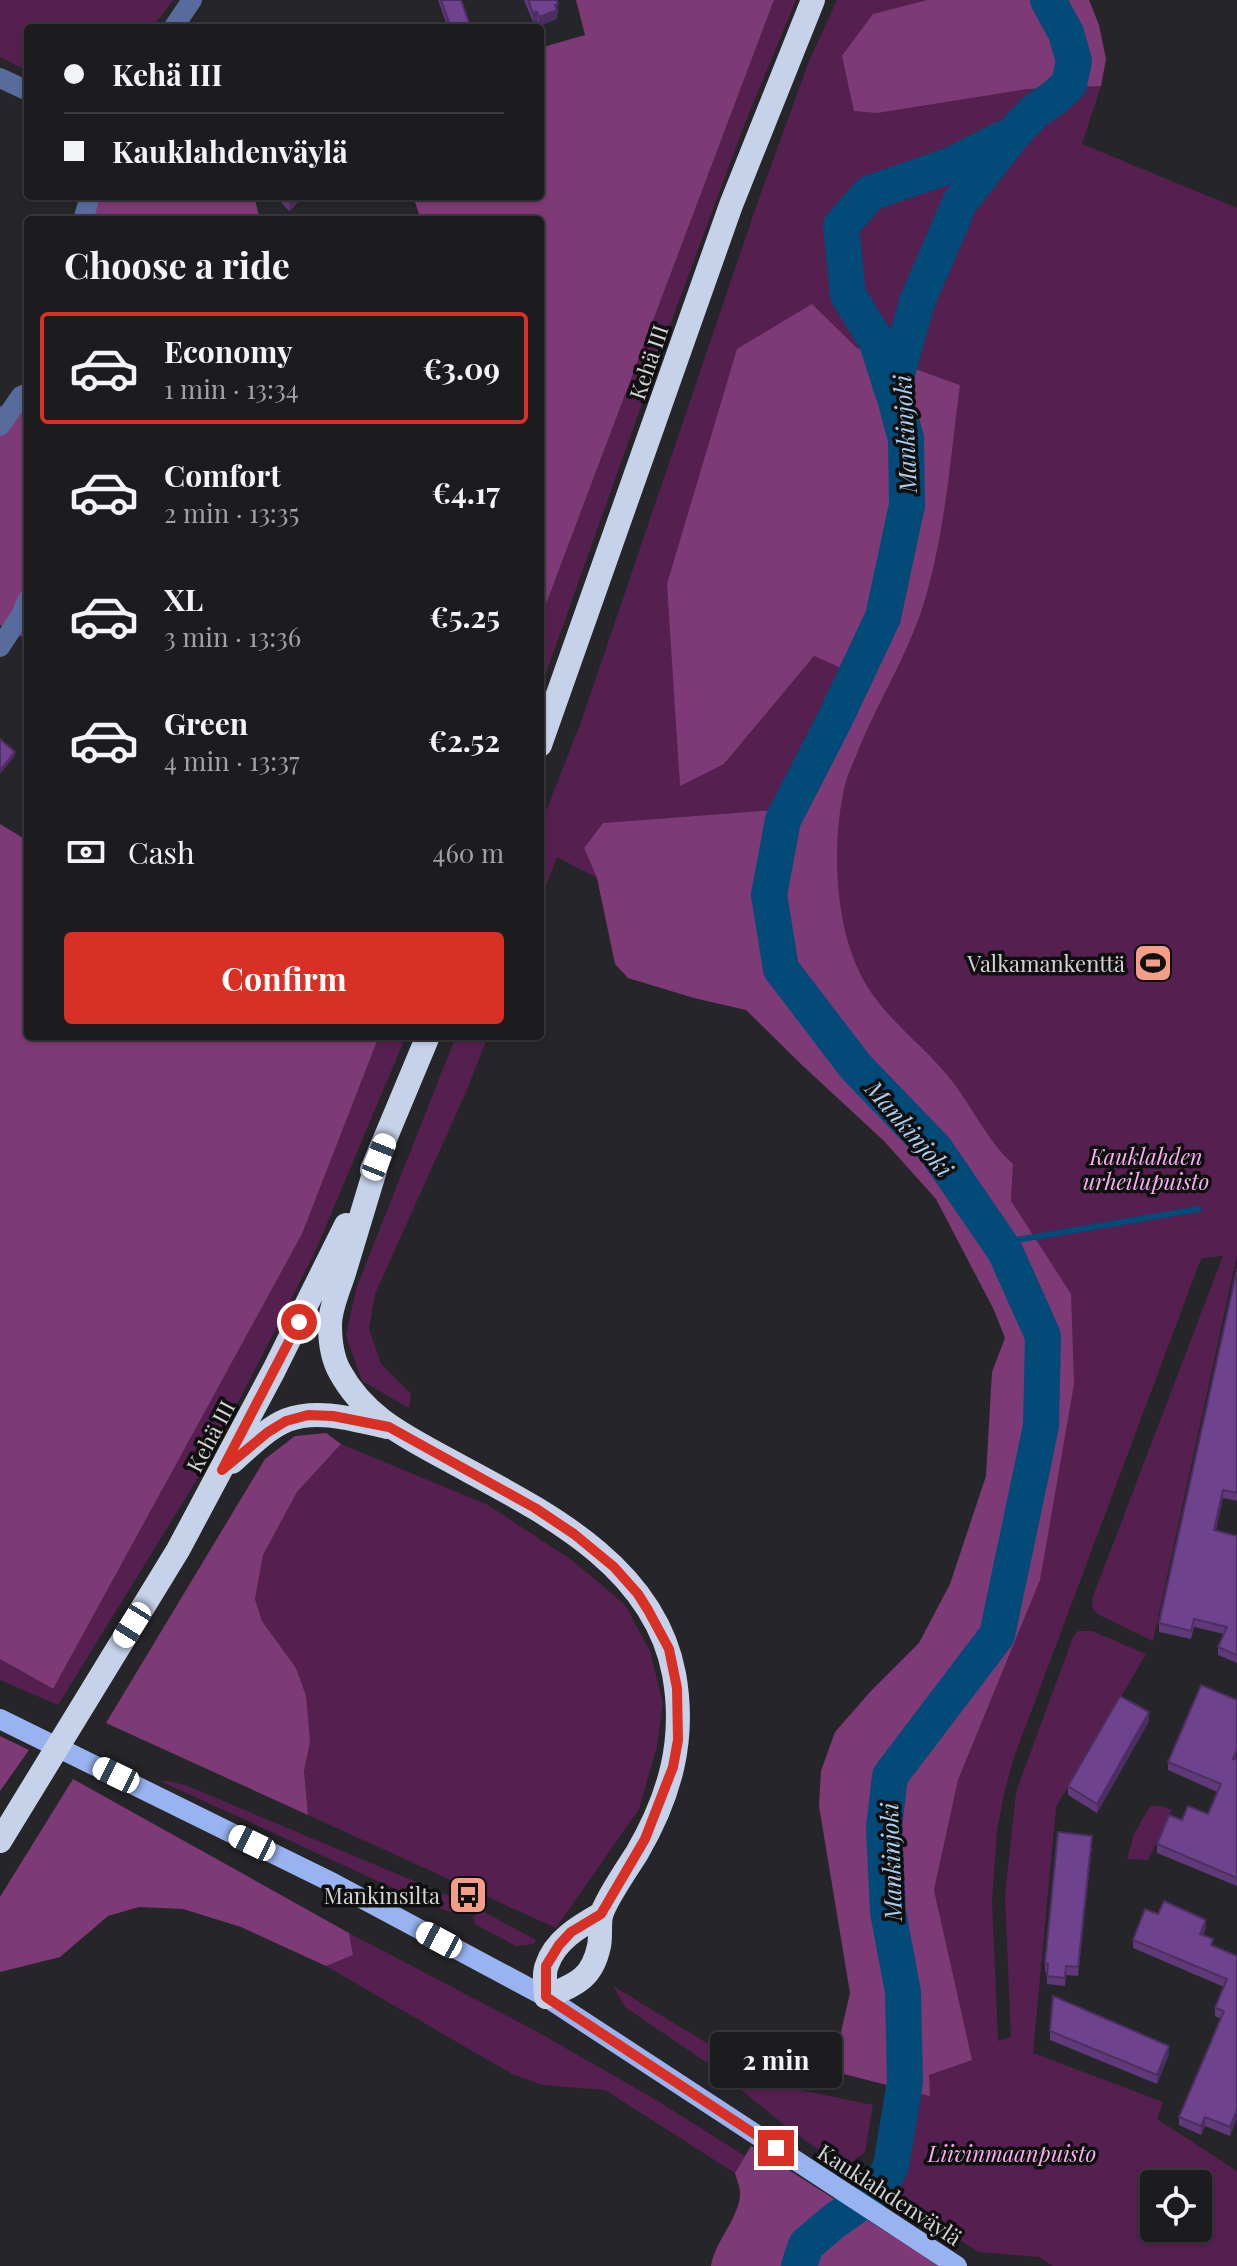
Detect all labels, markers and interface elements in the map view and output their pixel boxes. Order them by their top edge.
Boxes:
text: Kehä III [112,54,223,94]
text: Kauklahdenväylä [112,131,348,171]
text: Choose a ride [64,240,290,288]
street label: Kehä III [621,321,675,403]
text: Economy [164,331,293,371]
icon: car [68,332,140,404]
text: €3.09 [423,348,500,388]
text: 1 min · 13:34 [164,371,299,406]
water label: Mankinjoki [885,373,923,495]
text: Comfort [164,455,281,495]
icon: car [68,456,140,528]
text: €4.17 [432,472,500,512]
text: 2 min · 13:35 [164,495,299,530]
text: XL [164,579,203,619]
icon: car [68,580,140,652]
text: €5.25 [430,596,500,636]
text: 3 min · 13:36 [164,619,301,654]
text: Green [164,703,248,743]
icon: car [68,704,140,776]
text: €2.52 [428,720,500,760]
text: 4 min · 13:37 [164,743,299,778]
icon: cash [64,830,108,874]
text: Cash [128,832,195,872]
text: 460 m [433,835,504,870]
button: Confirm [64,932,504,1024]
sports icon: Valkamankenttä [1132,942,1174,984]
place label: Valkamankenttä [966,948,1125,978]
water label: Mankinjoki [859,1072,961,1184]
car [359,1130,399,1184]
park label: Kauklahden urheilupuisto [1083,1141,1209,1196]
route start [281,1304,317,1340]
street label: Kehä III [179,1395,241,1477]
car [109,1598,155,1652]
car [89,1754,143,1796]
water label: Mankinjoki [872,1802,908,1923]
car [225,1822,279,1864]
bus stop icon: Mankinsilta [447,1874,489,1916]
place label: Mankinsilta [324,1880,440,1910]
car [412,1918,466,1962]
callout: 2 min [710,2032,842,2088]
text: 2 min [742,2042,810,2077]
route end [758,2130,794,2166]
street label: Kauklahdenväylä [812,2136,968,2252]
park label: Liivinmaanpuisto [927,2138,1096,2168]
map controls [1140,2170,1212,2242]
button: locate [1140,2170,1212,2242]

